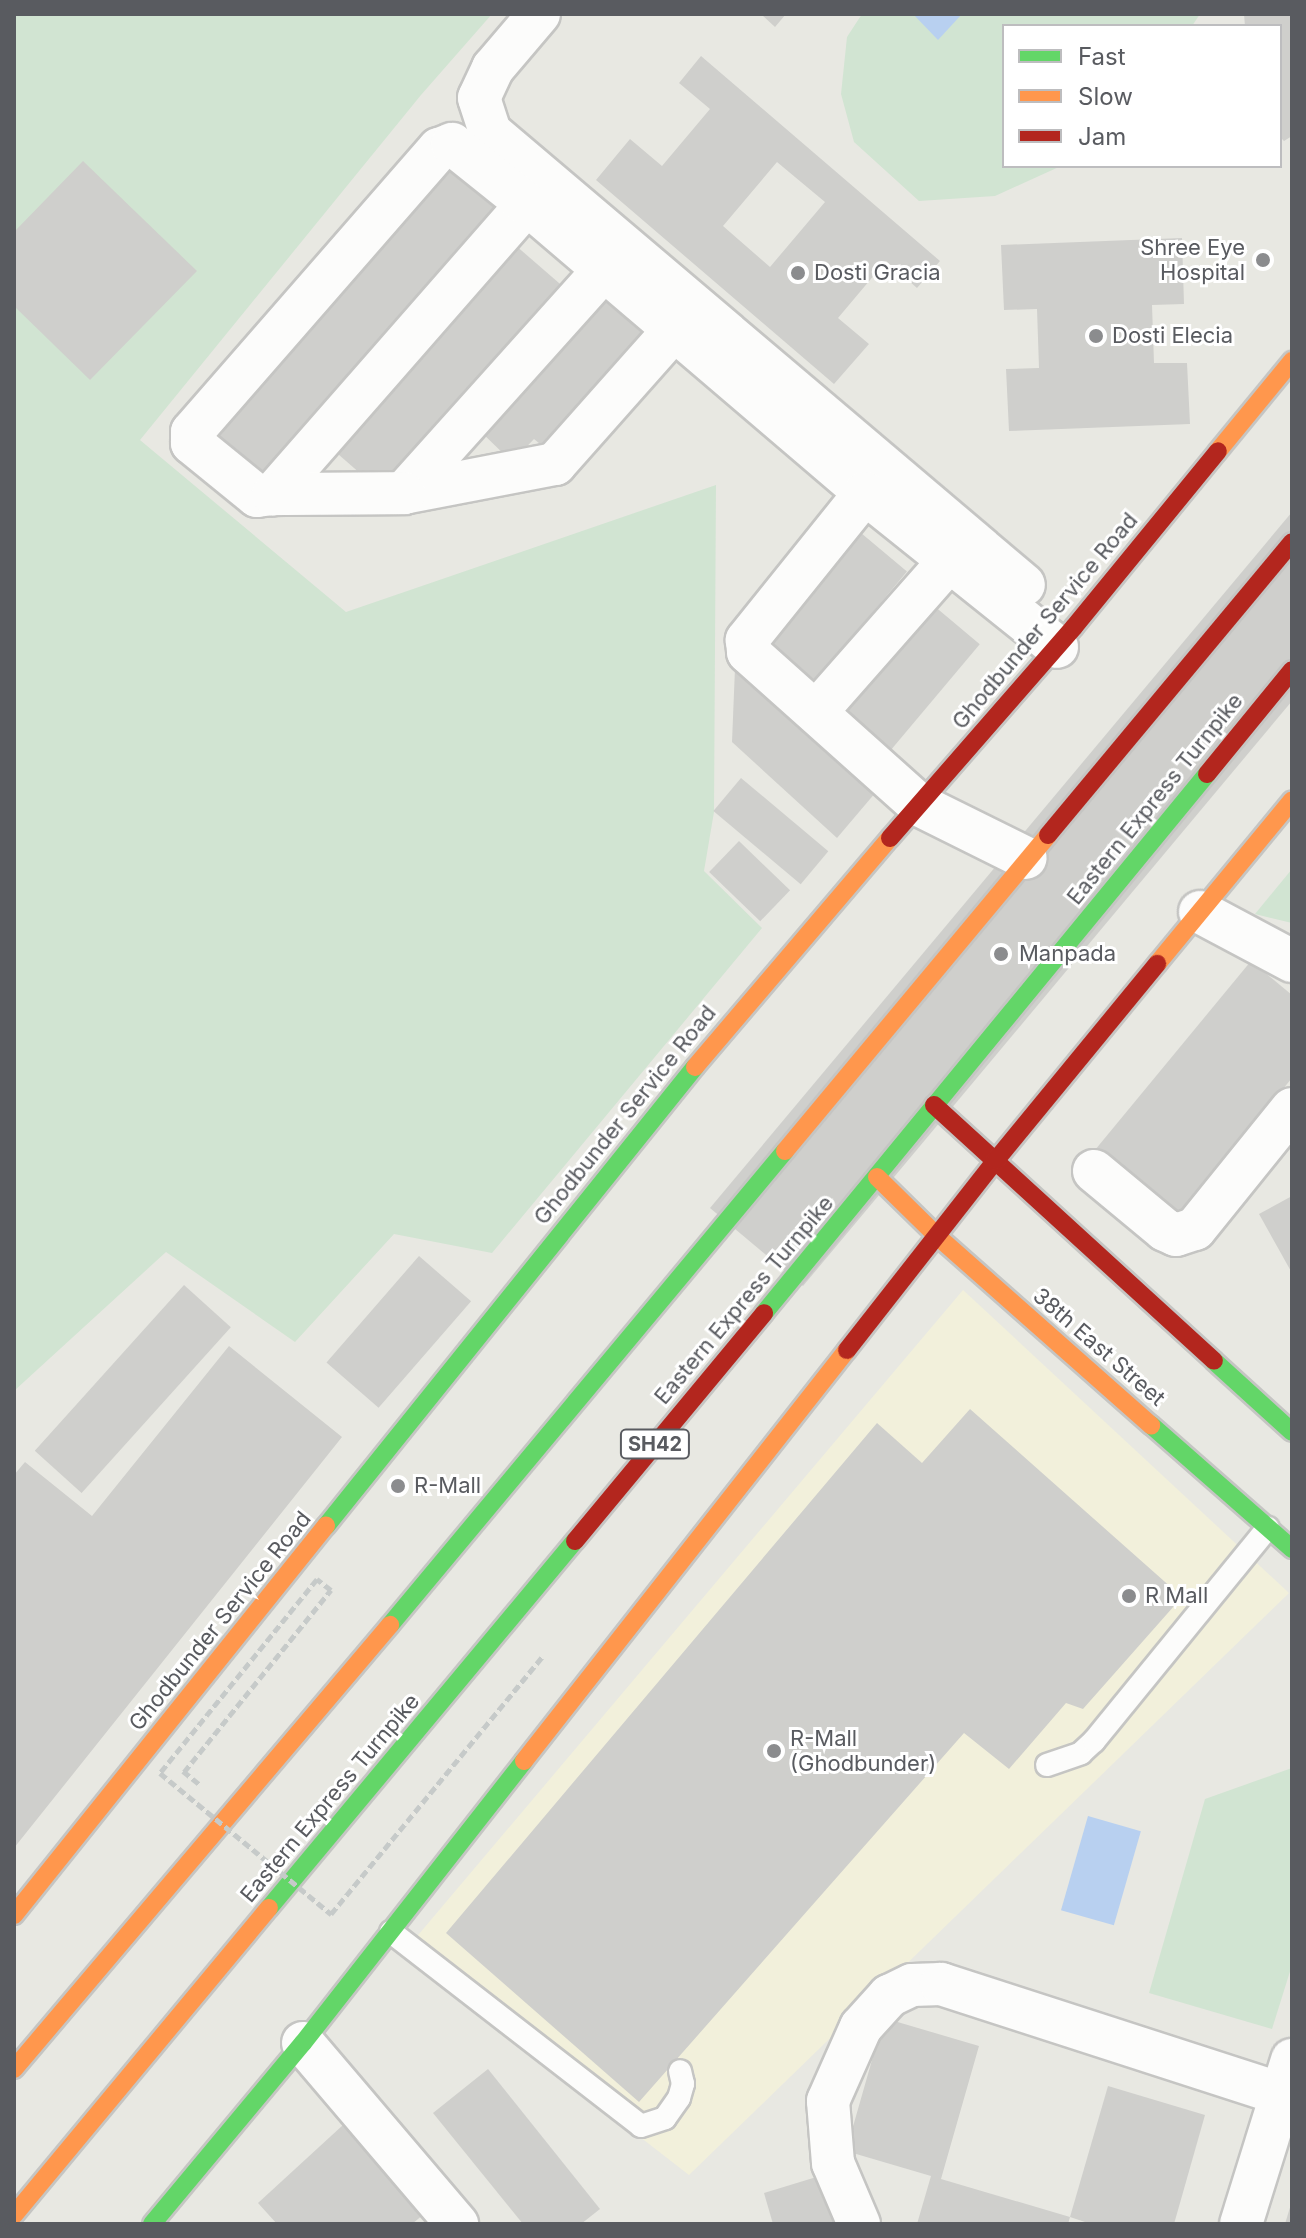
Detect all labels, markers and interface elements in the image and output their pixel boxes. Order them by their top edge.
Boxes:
legend [1002,24,1282,168]
text: Fast [1078,42,1126,71]
text: Slow [1078,82,1133,111]
text: Jam [1078,122,1126,151]
place label: Shree Eye Hospital [1140,234,1245,286]
marker: Shree Eye Hospital [1252,249,1274,271]
place label: Dosti Gracia [814,260,941,286]
marker: Dosti Gracia [789,264,807,282]
place label: Dosti Elecia [1112,323,1233,349]
marker: Dosti Elecia [1087,327,1105,345]
street label: Ghodbunder Service Road [947,507,1143,735]
street label: Eastern Express Turnpike [1062,688,1248,910]
place label: Manpada [1019,941,1116,967]
marker: Manpada [990,943,1012,965]
street label: Ghodbunder Service Road [528,1000,722,1230]
street label: Eastern Express Turnpike [649,1190,839,1410]
street label: 38th East Street [1028,1283,1170,1411]
road number: SH42 [619,1428,691,1460]
place label: R-Mall [414,1473,481,1499]
marker: R-Mall [389,1477,407,1495]
street label: Ghodbunder Service Road [123,1506,317,1736]
place label: R Mall [1145,1583,1208,1609]
marker: R Mall [1120,1587,1138,1605]
street label: Eastern Express Turnpike [235,1688,425,1908]
place label: R-Mall (Ghodbunder) [790,1725,936,1776]
marker: R-Mall (Ghodbunder) [765,1742,783,1760]

